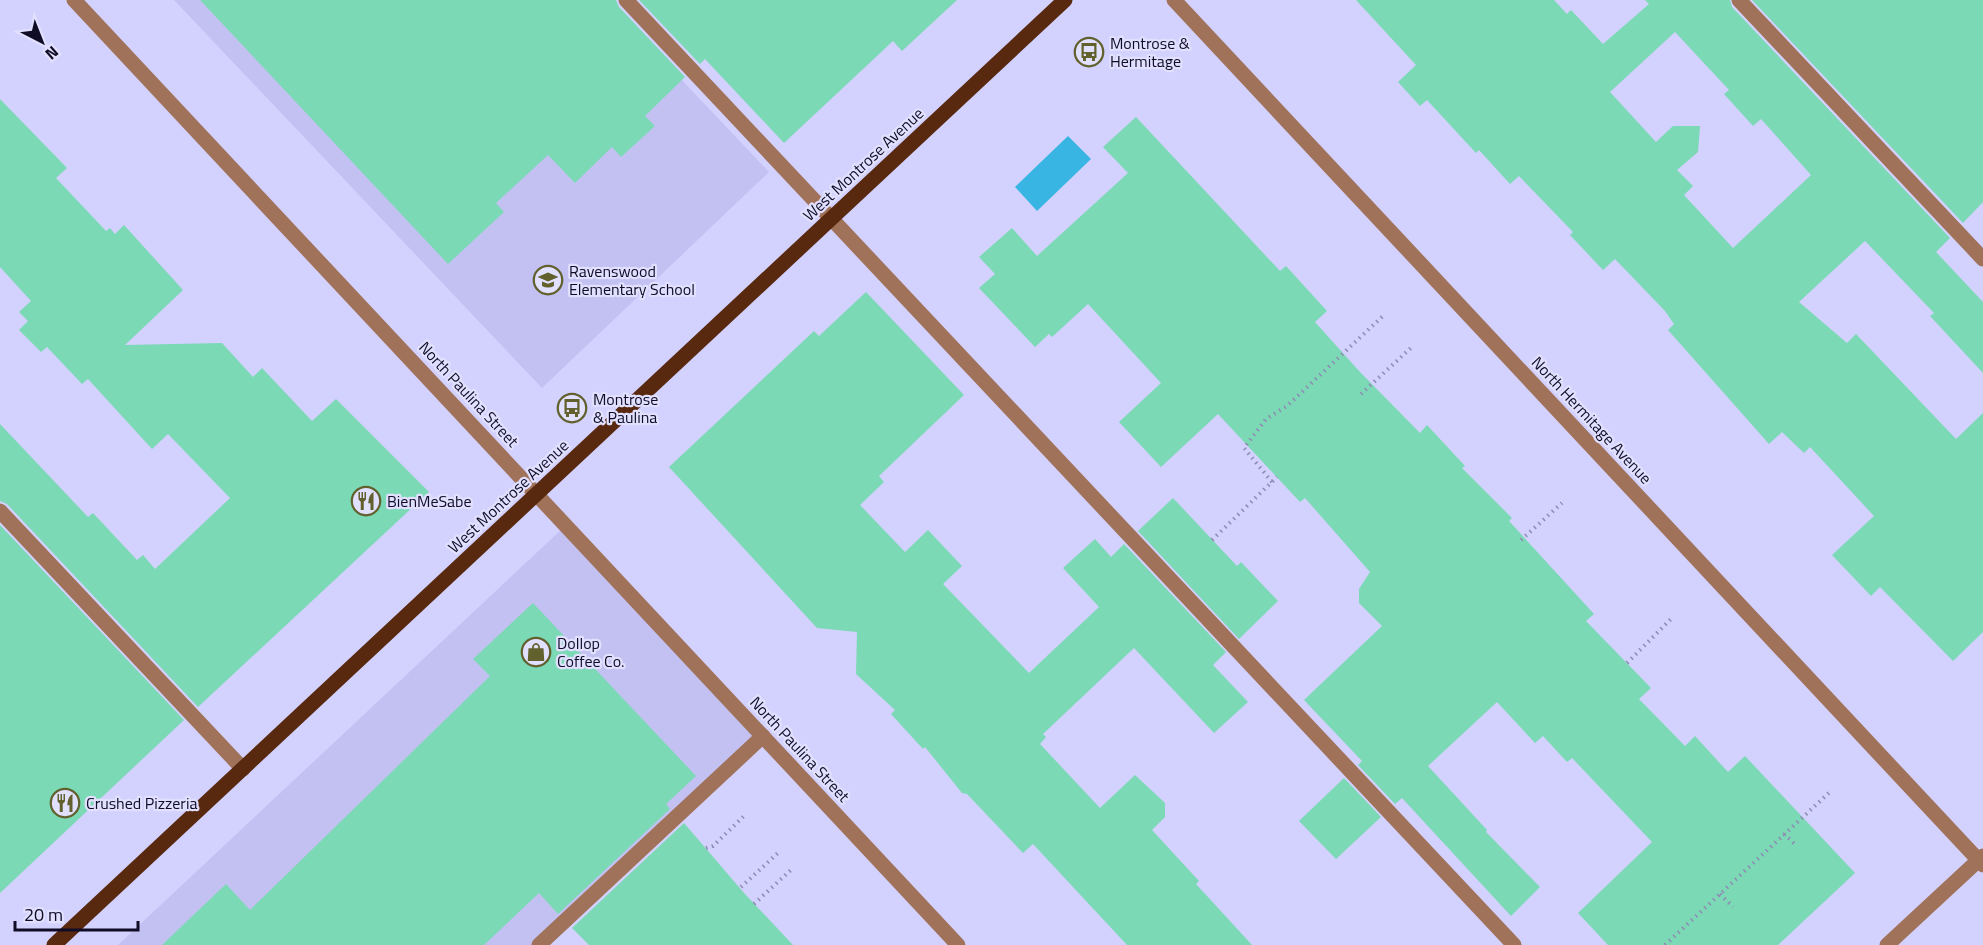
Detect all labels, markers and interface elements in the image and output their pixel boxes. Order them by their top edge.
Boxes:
north arrow [12,12,72,72]
place label: Montrose & Hermitage [1110,31,1190,73]
bus stop icon: Montrose & Hermitage [1073,36,1105,68]
text: N [40,41,64,66]
street label: West Montrose Avenue [797,102,929,226]
place label: Ravenswood Elementary School [569,259,695,301]
school or university icon: Ravenswood Elementary School [532,264,564,296]
street label: North Paulina Street [414,336,525,453]
street label: North Hermitage Avenue [1526,351,1658,489]
place label: Montrose & Paulina [593,387,658,429]
bus stop icon: Montrose & Paulina [556,392,588,424]
street label: West Montrose Avenue [442,434,574,558]
restaurant icon: BienMeSabe [350,485,382,517]
place label: BienMeSabe [387,489,472,513]
place label: Dollop Coffee Co. [557,631,625,673]
shop icon: Dollop Coffee Co. [520,636,552,668]
street label: North Paulina Street [745,691,856,808]
restaurant icon: Crushed Pizzeria [49,787,81,819]
place label: Crushed Pizzeria [86,791,197,815]
scale bar [15,894,138,932]
text: 20 m [24,901,63,928]

